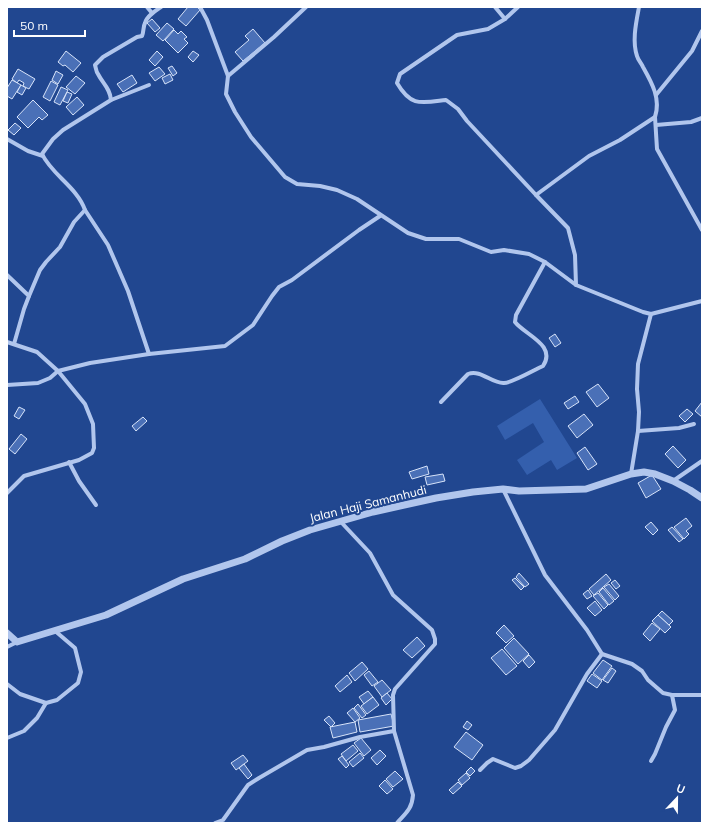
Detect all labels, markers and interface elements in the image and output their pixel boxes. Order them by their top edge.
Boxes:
scale bar [14,12,85,38]
text: 50 m [20,18,48,33]
street label: Jalan Haji Samanhudi [308,482,428,525]
north arrow [657,778,697,818]
text: U [674,781,687,797]

